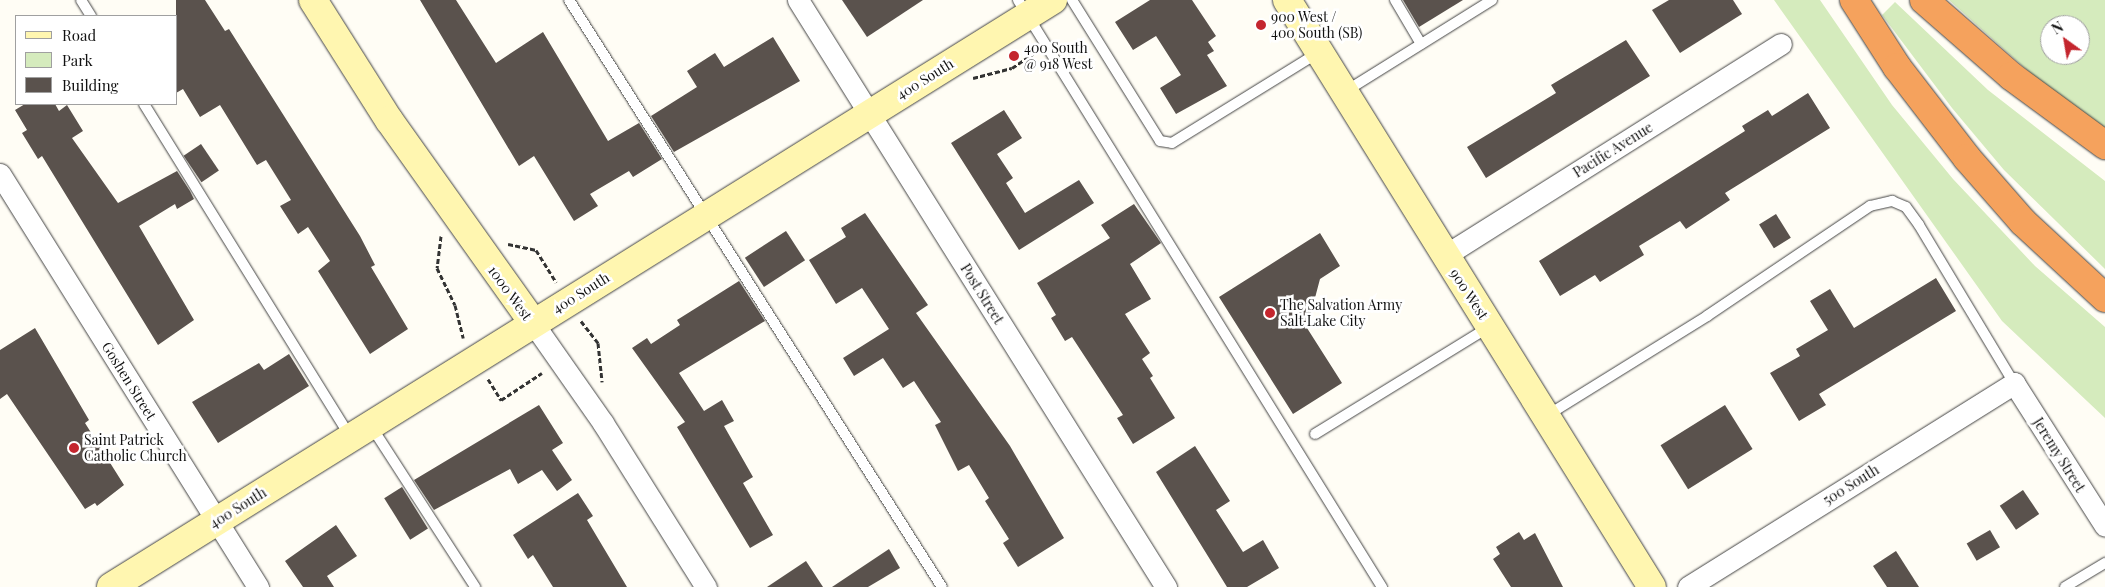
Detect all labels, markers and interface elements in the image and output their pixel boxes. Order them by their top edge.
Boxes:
place label: 900 West / 400 South (SB) [1271,9,1362,41]
legend [15,15,178,105]
north arrow [2040,15,2090,65]
text: N [2048,17,2067,38]
marker: 900 West / 400 South (SB) [1255,19,1267,31]
text: Road [62,25,96,45]
place label: 400 South @ 918 West [1024,40,1093,72]
text: Park [62,50,93,70]
marker: 400 South @ 918 West [1008,50,1020,62]
street label: 400 South [894,55,956,103]
text: Building [62,75,118,95]
street label: Pacific Avenue [1570,119,1656,181]
street label: Post Street [957,261,1007,327]
street label: 1000 West [484,262,536,324]
street label: 900 West [1446,265,1492,323]
street label: 400 South [550,269,612,317]
place label: The Salvation Army Salt Lake City [1280,297,1403,330]
marker: The Salvation Army Salt Lake City [1264,307,1276,319]
street label: Goshen Street [98,339,160,423]
street label: Jeremy Street [2029,415,2089,495]
place label: Saint Patrick Catholic Church [84,432,187,464]
marker: Saint Patrick Catholic Church [68,442,80,454]
street label: 500 South [1820,461,1882,509]
street label: 400 South [207,484,269,532]

